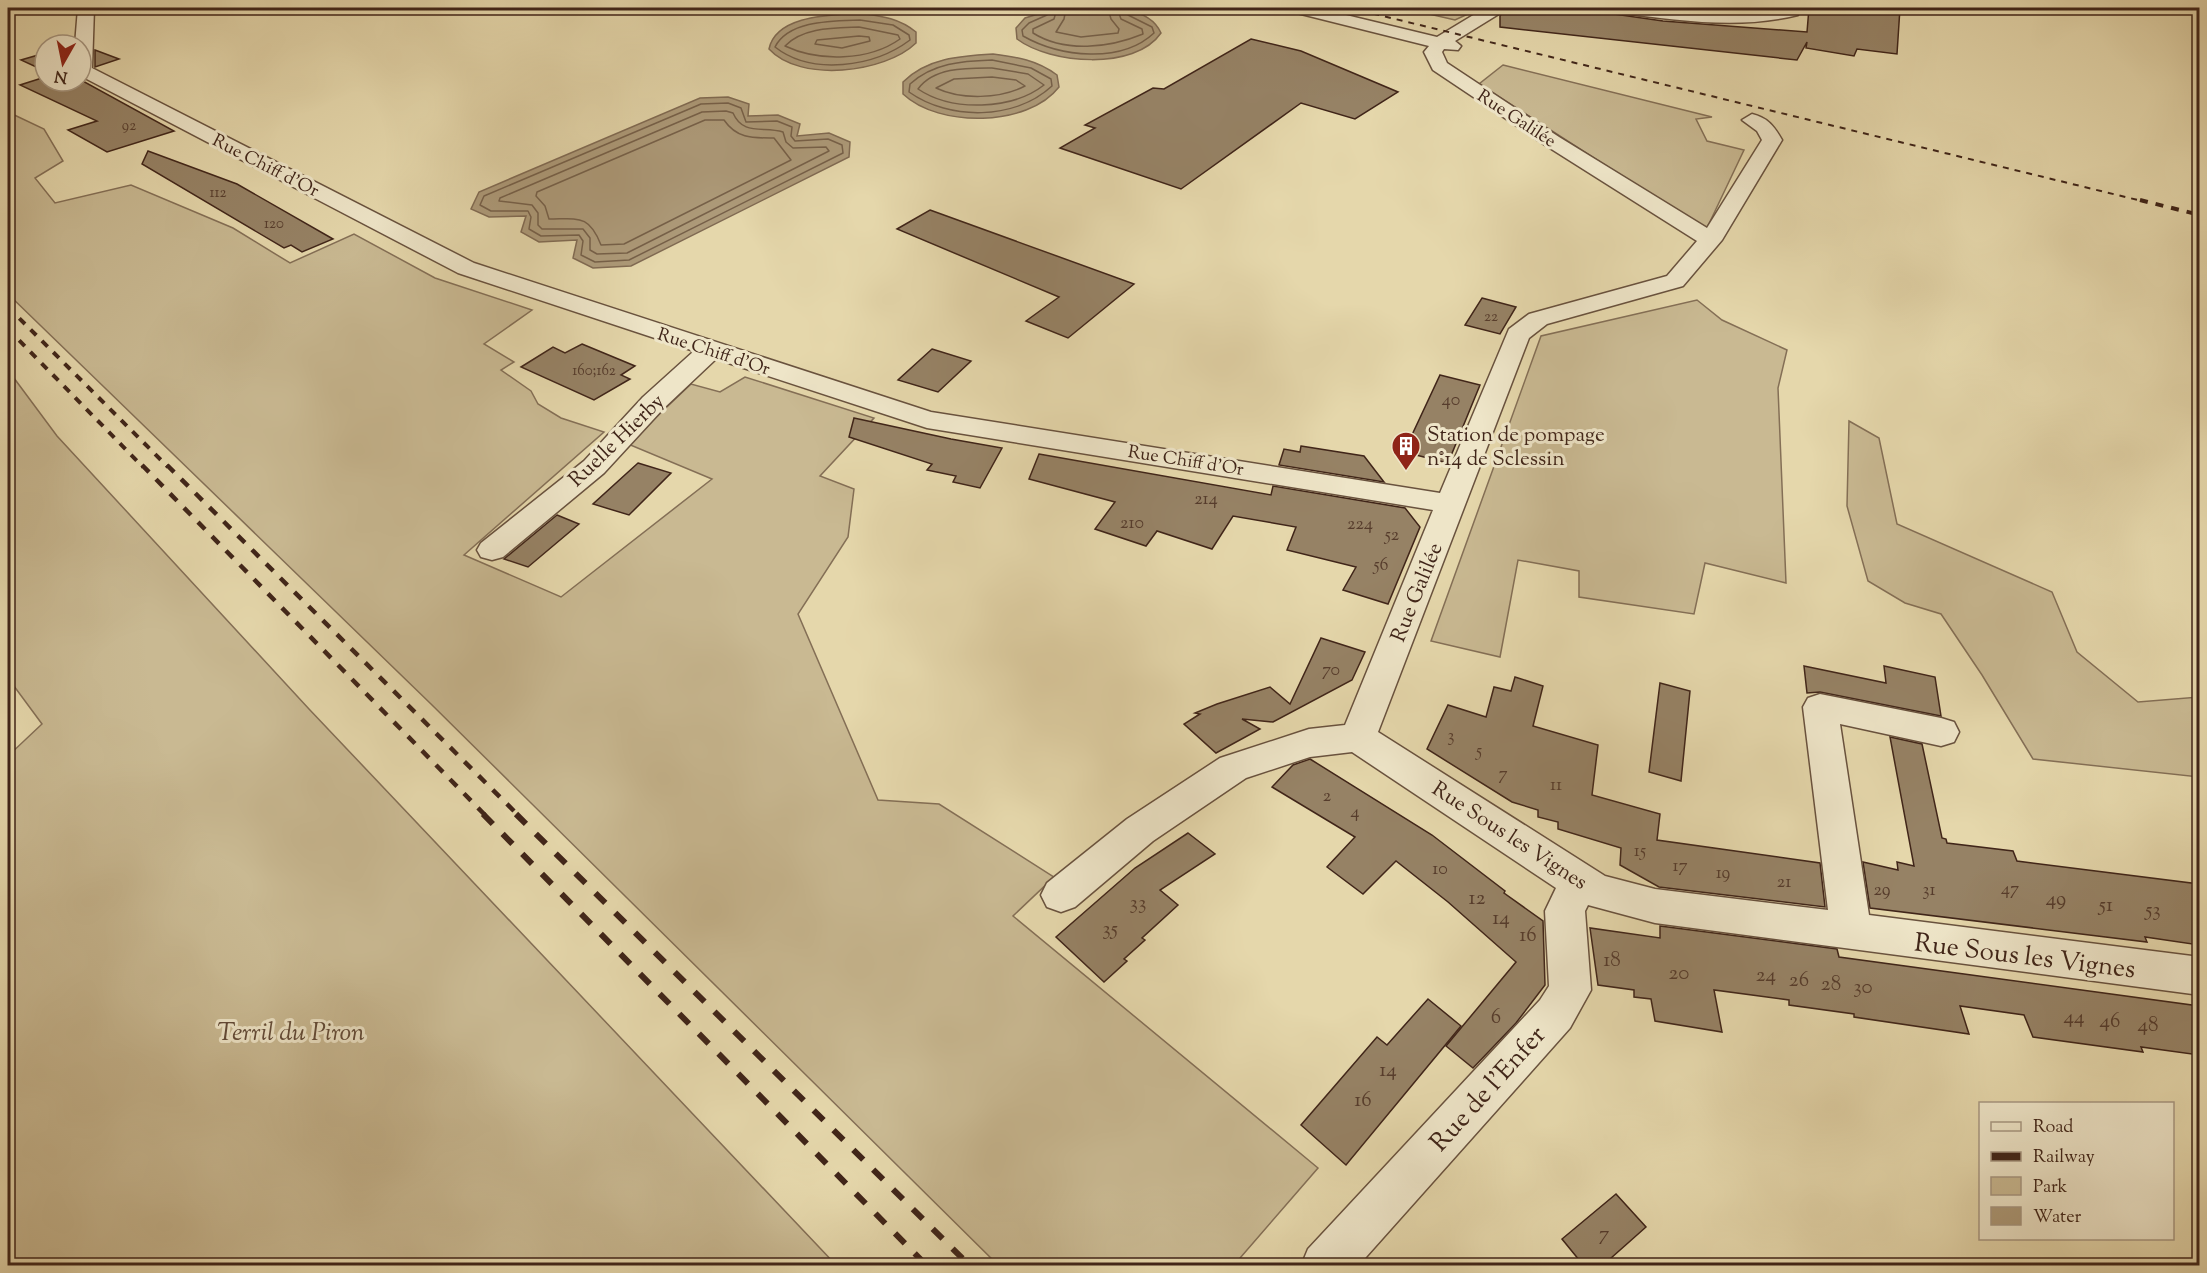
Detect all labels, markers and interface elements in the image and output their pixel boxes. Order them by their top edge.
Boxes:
north arrow [33,33,93,93]
text: N [53,63,69,88]
street label: Rue Galilée [1471,84,1561,155]
house number: 92 [122,116,136,137]
street label: Rue Chiff d'Or [207,129,323,205]
house number: 112 [209,183,227,204]
house number: 120 [264,214,284,235]
house number: 22 [1484,307,1498,328]
street label: Rue Chiff d'Or [654,322,773,383]
house number: 160;162 [572,361,616,382]
street label: Ruelle Hierby [563,387,673,495]
house number: 40 [1442,388,1460,414]
place label: Station de pompage n°14 de Sclessin [1427,421,1605,475]
building icon: Station de pompage n°14 de Sclessin [1390,430,1422,472]
street label: Rue Chiff d'Or [1126,440,1246,484]
house number: 214 [1194,487,1218,513]
house number: 210 [1120,511,1144,537]
house number: 224 [1347,512,1373,538]
house number: 52 [1384,523,1400,549]
street label: Rue Galilée [1384,539,1451,647]
house number: 56 [1372,553,1389,579]
house number: 70 [1322,658,1340,684]
house number: 3 [1447,724,1455,750]
house number: 5 [1475,739,1482,765]
house number: 7 [1498,762,1508,788]
house number: 11 [1550,773,1562,799]
street label: Rue Sous les Vignes [1425,775,1593,898]
house number: 2 [1323,784,1332,810]
house number: 4 [1350,800,1360,826]
house number: 15 [1634,839,1646,865]
house number: 17 [1672,854,1688,880]
house number: 10 [1432,857,1448,883]
house number: 19 [1716,861,1731,887]
house number: 21 [1777,870,1791,896]
house number: 47 [2001,877,2019,903]
house number: 29 [1873,878,1891,904]
house number: 31 [1922,878,1936,904]
house number: 12 [1469,884,1486,914]
house number: 49 [2046,885,2066,915]
house number: 33 [1130,889,1146,919]
house number: 51 [2098,891,2113,921]
house number: 53 [2144,896,2161,926]
house number: 14 [1492,904,1510,934]
house number: 35 [1102,915,1118,945]
house number: 16 [1519,921,1537,951]
street label: Rue Sous les Vignes [1912,926,2137,989]
house number: 18 [1603,946,1621,976]
house number: 20 [1669,959,1689,989]
house number: 24 [1756,961,1776,991]
house number: 26 [1789,966,1809,996]
house number: 28 [1821,970,1841,1000]
house number: 30 [1853,973,1873,1003]
house number: 6 [1491,1003,1501,1033]
house number: 44 [2063,1003,2085,1033]
house number: 46 [2100,1007,2120,1037]
house number: 48 [2137,1011,2159,1041]
park label: Terril du Piron [217,1015,365,1052]
street label: Rue de l'Enfer [1422,1018,1556,1161]
house number: 14 [1379,1056,1397,1086]
house number: 16 [1354,1086,1372,1116]
legend [1979,1102,2174,1240]
text: Road [2033,1115,2073,1141]
text: Railway [2033,1145,2095,1171]
text: Park [2033,1175,2068,1201]
text: Water [2033,1205,2082,1231]
house number: 7 [1599,1220,1610,1250]

